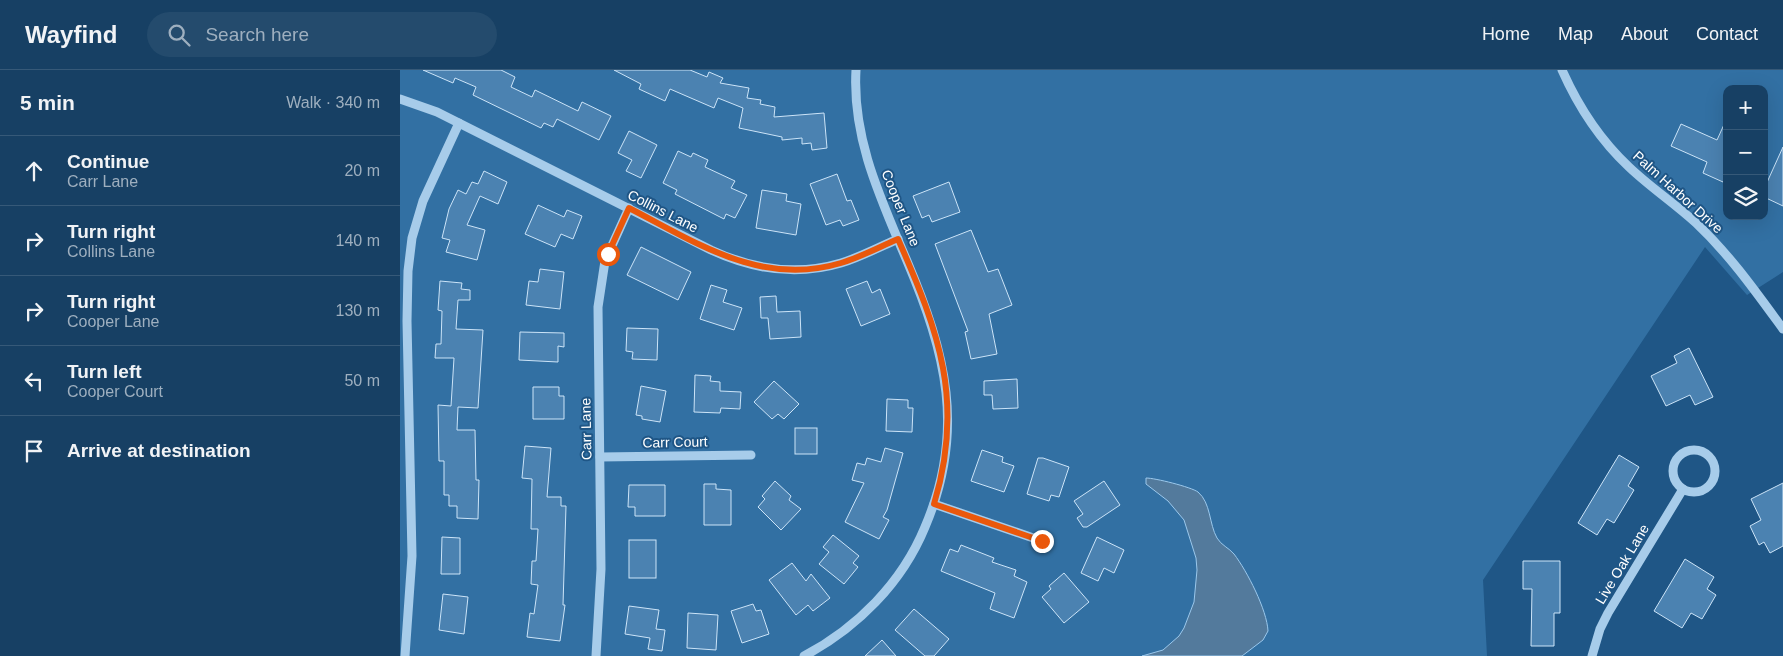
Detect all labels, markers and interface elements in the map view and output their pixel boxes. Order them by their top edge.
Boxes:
search box [147,12,497,57]
text: Wayfind [25,21,117,48]
icon: search [165,21,193,49]
text: Search here [205,24,309,45]
text: Home [1482,24,1530,44]
text: Map [1558,24,1593,44]
text: About [1621,24,1668,44]
text: Contact [1696,24,1758,44]
map controls [1723,85,1768,220]
button: + [1723,85,1768,130]
text: 5 min [20,91,75,114]
text: Walk · 340 m [286,94,380,111]
button: − [1723,130,1768,175]
street label: Palm Harbor Drive [1630,148,1726,237]
text: Continue [67,151,149,172]
icon: ahead [20,157,48,185]
text: 20 m [344,162,380,179]
street label: Cooper Lane [878,167,924,249]
text: Carr Lane [67,173,138,190]
button: layers [1723,175,1768,220]
street label: Collins Lane [625,186,701,236]
text: Turn right [67,221,155,242]
icon: right [20,227,48,255]
text: 140 m [336,232,380,249]
text: Collins Lane [67,243,155,260]
route start [597,243,620,266]
text: Turn right [67,291,155,312]
icon: right [20,297,48,325]
text: 130 m [336,302,380,319]
text: Cooper Lane [67,313,160,330]
text: Turn left [67,361,142,382]
icon: left [20,367,48,395]
text: 50 m [344,372,380,389]
text: Cooper Court [67,383,163,400]
street label: Carr Lane [577,398,595,460]
street label: Carr Court [642,433,708,451]
icon: arrive [20,437,48,465]
text: Arrive at destination [67,440,251,461]
street label: Live Oak Lane [1592,521,1652,607]
route end [1031,530,1054,553]

